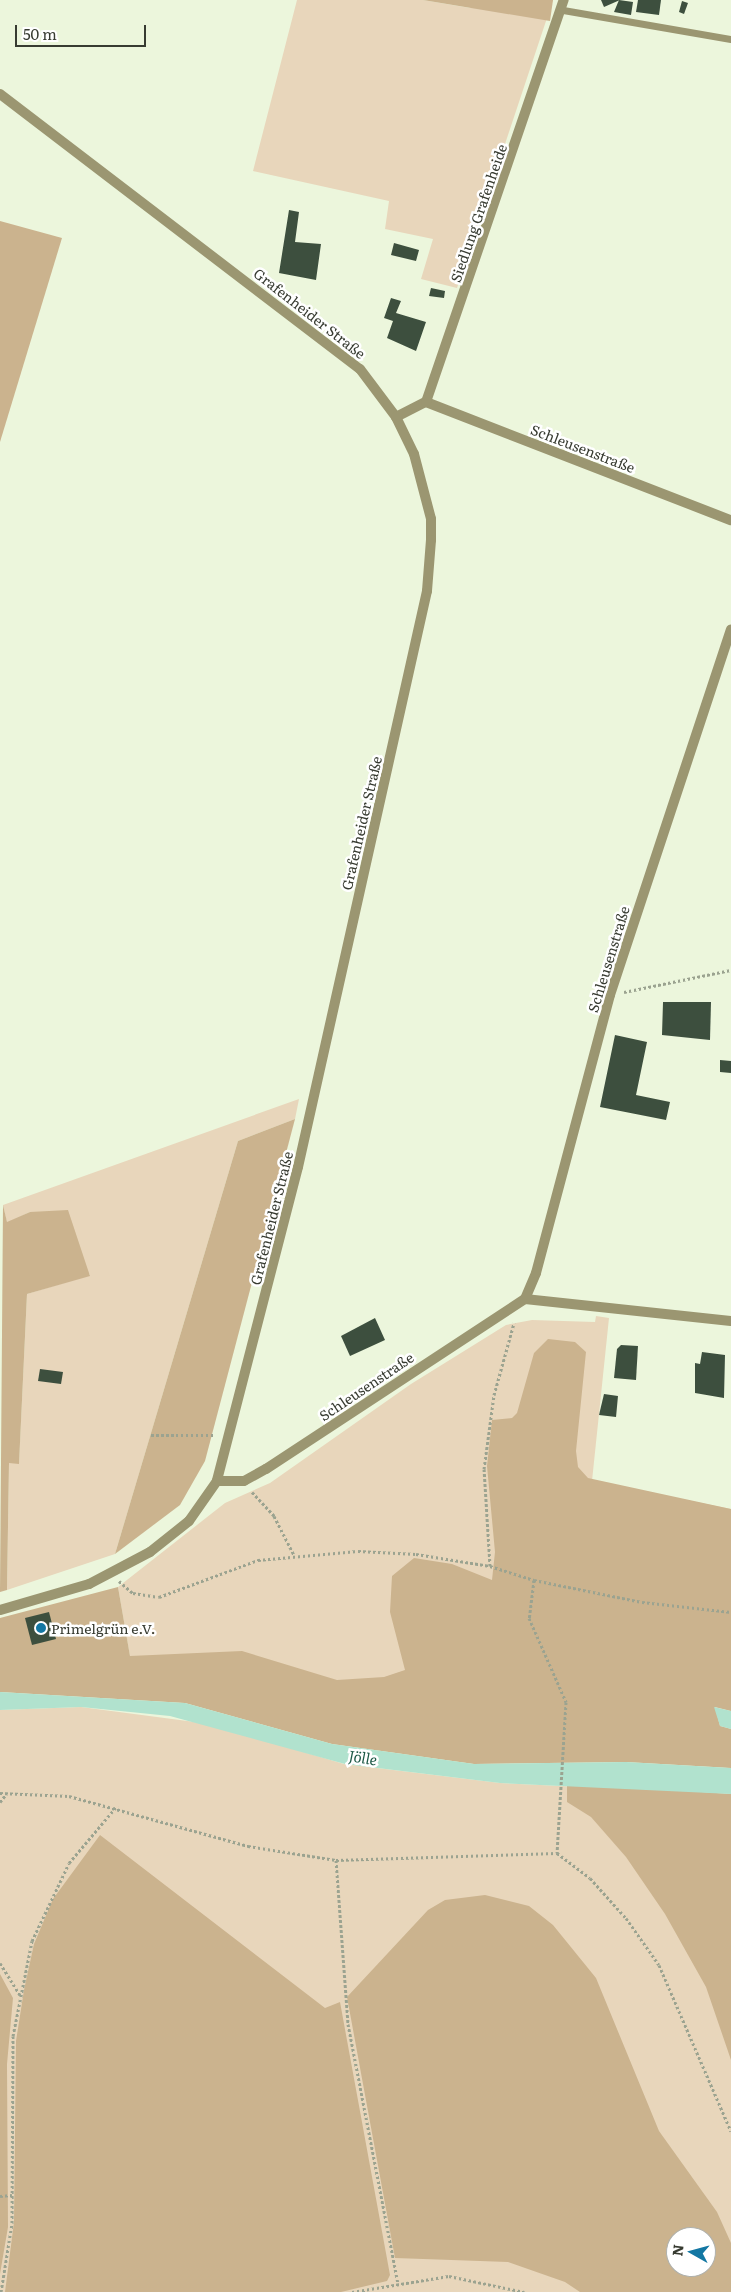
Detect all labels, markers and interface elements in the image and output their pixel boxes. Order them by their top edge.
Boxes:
scale bar [18,15,149,47]
text: 50 m [23,22,57,45]
street label: Siedlung Grafenheide [446,142,510,284]
street label: Grafenheider Straße [251,264,369,362]
street label: Schleusenstraße [529,420,637,476]
street label: Grafenheider Straße [337,754,385,892]
street label: Schleusenstraße [584,904,632,1014]
street label: Grafenheider Straße [246,1150,296,1286]
street label: Schleusenstraße [316,1348,416,1424]
place label: Primelgrün e.V. [51,1620,155,1636]
marker: Primelgrün e.V. [35,1622,47,1634]
water label: Jölle [348,1746,378,1768]
north arrow [666,2227,716,2277]
text: N [666,2243,688,2257]

